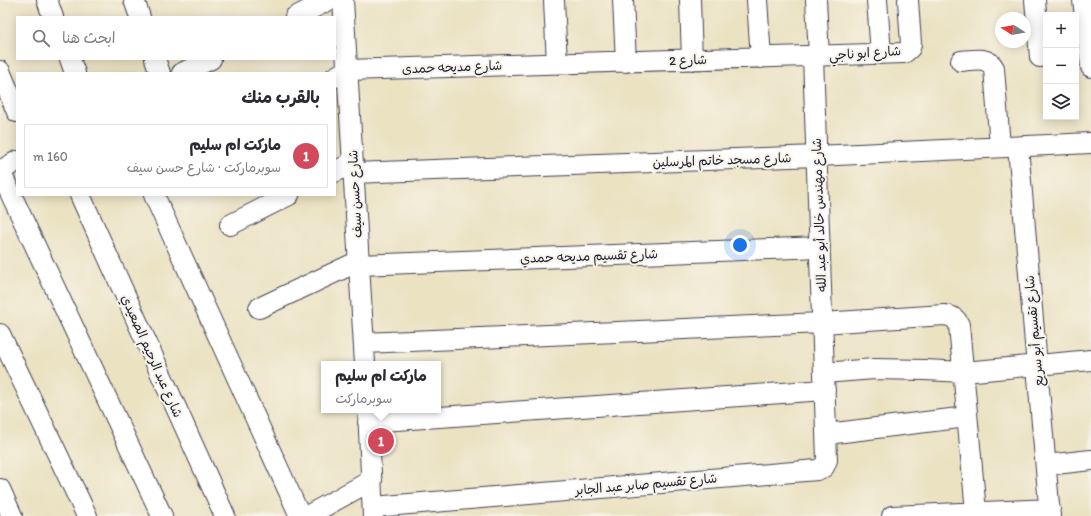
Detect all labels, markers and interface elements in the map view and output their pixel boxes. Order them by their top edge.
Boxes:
north arrow [995,12,1031,48]
map controls [1043,12,1079,120]
button: + [1043,12,1079,48]
search box [16,16,336,60]
icon: search [30,27,52,49]
text: ابحث هنا [62,29,116,47]
street label: شارع ابو ناجي [829,43,902,67]
button: − [1043,48,1079,84]
street label: شارع 2 [669,52,707,70]
street label: شارع مديحه حمدى [402,58,502,78]
button: layers [1043,84,1079,120]
text: بالقرب منك [242,87,320,107]
text: ماركت ام سليم [189,136,281,154]
street label: شارع مهندس خالد أبو عبد الله [809,138,831,292]
text: 160 m [33,149,68,164]
text: 1 [303,149,309,164]
street label: شارع حسن سيف [345,150,367,238]
street label: شارع مسجد خاتم المرسلين [652,150,792,173]
text: سوبرماركت · شارع حسن سيف [127,160,281,175]
your location [730,235,750,255]
street label: شارع تقسيم مديحه حمدي [520,246,658,269]
street label: شارع تقسيم أبو سريع [1022,274,1049,387]
street label: شارع عبد الرحيم الصعيدي [115,292,186,421]
popup [321,361,441,413]
text: ماركت ام سليم [335,367,427,385]
text: سوبرماركت [335,391,392,406]
pin: 1 [368,426,394,456]
street label: شارع تقسيم صابر عبد الجابر [573,470,718,501]

